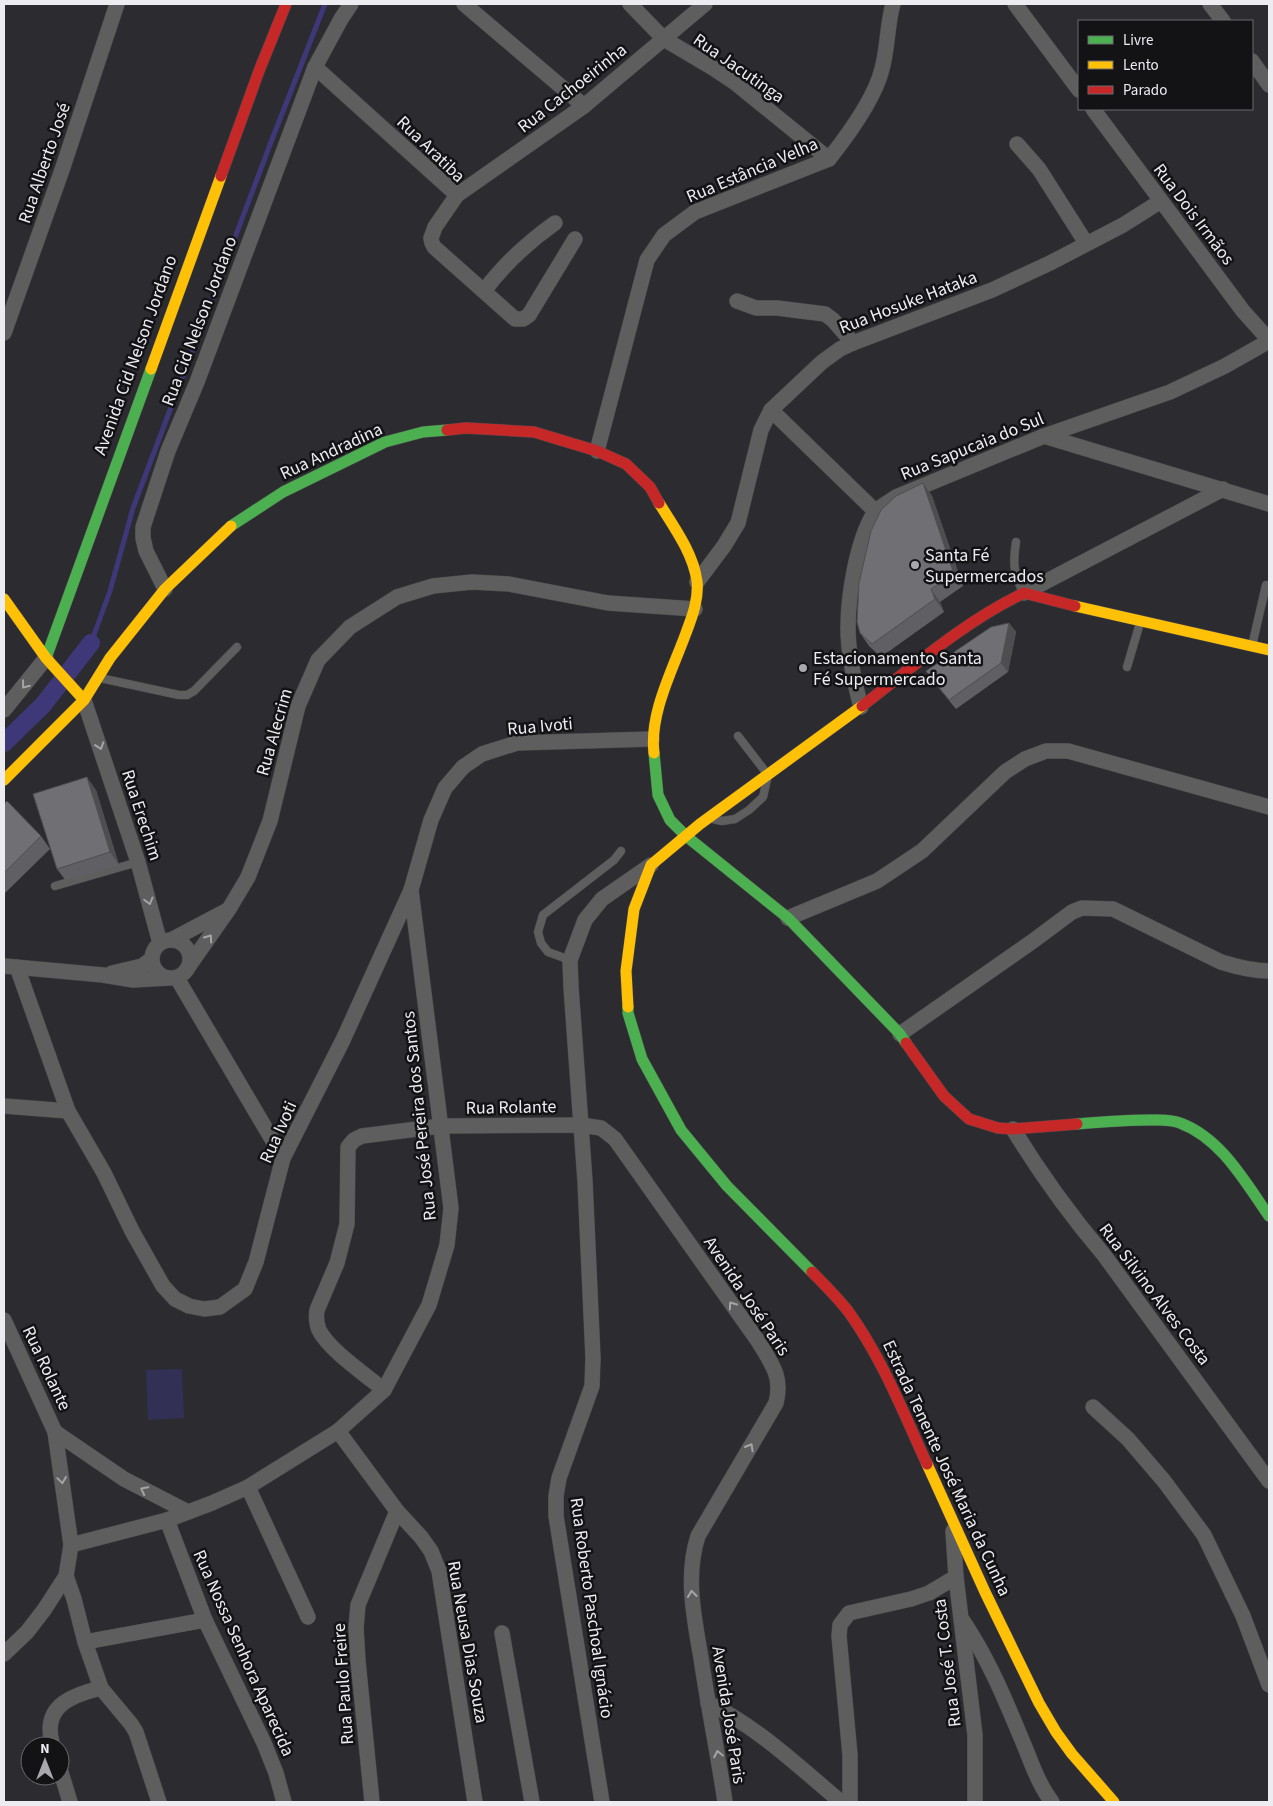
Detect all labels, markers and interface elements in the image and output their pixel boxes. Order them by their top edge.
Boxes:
legend [1078,20,1253,110]
street label: Rua Jacutinga [688,28,790,109]
text: Livre [1123,30,1153,51]
street label: Rua Cachoeirinha [512,38,632,139]
text: Lento [1123,55,1159,76]
text: Parado [1123,80,1167,101]
street label: Rua Alberto José [12,99,77,227]
street label: Rua Aratiba [391,110,470,188]
street label: Rua Estância Velha [683,131,822,209]
street label: Rua Dois Irmãos [1147,158,1240,270]
street label: Rua Cid Nelson Jordano [156,233,243,410]
street label: Avenida Cid Nelson Jordano [88,252,183,459]
street label: Rua Hosuke Hataka [836,265,981,340]
street label: Rua Sapucaia do Sul [897,406,1048,487]
street label: Rua Andradina [276,417,387,486]
place label: Santa Fé Supermercados [925,543,1044,589]
marker: Santa Fé Supermercados [909,559,921,571]
place label: Estacionamento Santa Fé Supermercado [813,646,982,692]
marker: Estacionamento Santa Fé Supermercado [797,662,809,674]
one-way arrow [22,679,31,688]
street label: Rua Alecrim [250,686,299,779]
street label: Rua Ivoti [506,711,574,742]
one-way arrow [94,742,104,750]
street label: Rua Erechim [115,766,168,864]
one-way arrow [143,897,153,905]
one-way arrow [203,934,212,944]
street label: Rua José Pereira dos Santos [396,1010,443,1222]
street label: Rua Rolante [465,1094,557,1121]
street label: Rua Ivoti [254,1097,303,1167]
street label: Rua Silvino Alves Costa [1093,1218,1216,1371]
street label: Avenida José Paris [697,1232,796,1361]
one-way arrow [729,1301,738,1310]
street label: Rua Rolante [16,1322,77,1415]
street label: Estrada Tenente José Maria da Cunha [876,1336,1017,1600]
one-way arrow [744,1443,754,1452]
one-way arrow [56,1477,67,1485]
one-way arrow [140,1486,149,1496]
street label: Rua Roberto Paschoal Ignácio [564,1496,619,1720]
street label: Rua Nossa Senhora Aparecida [187,1546,300,1760]
street label: Rua Neusa Dias Souza [441,1559,494,1725]
one-way arrow [687,1589,698,1597]
street label: Rua José T. Costa [927,1597,968,1728]
street label: Rua Paulo Freire [327,1622,360,1746]
street label: Avenida José Paris [705,1644,752,1786]
north arrow [20,1736,70,1786]
text: N [40,1739,50,1759]
one-way arrow [713,1750,723,1758]

